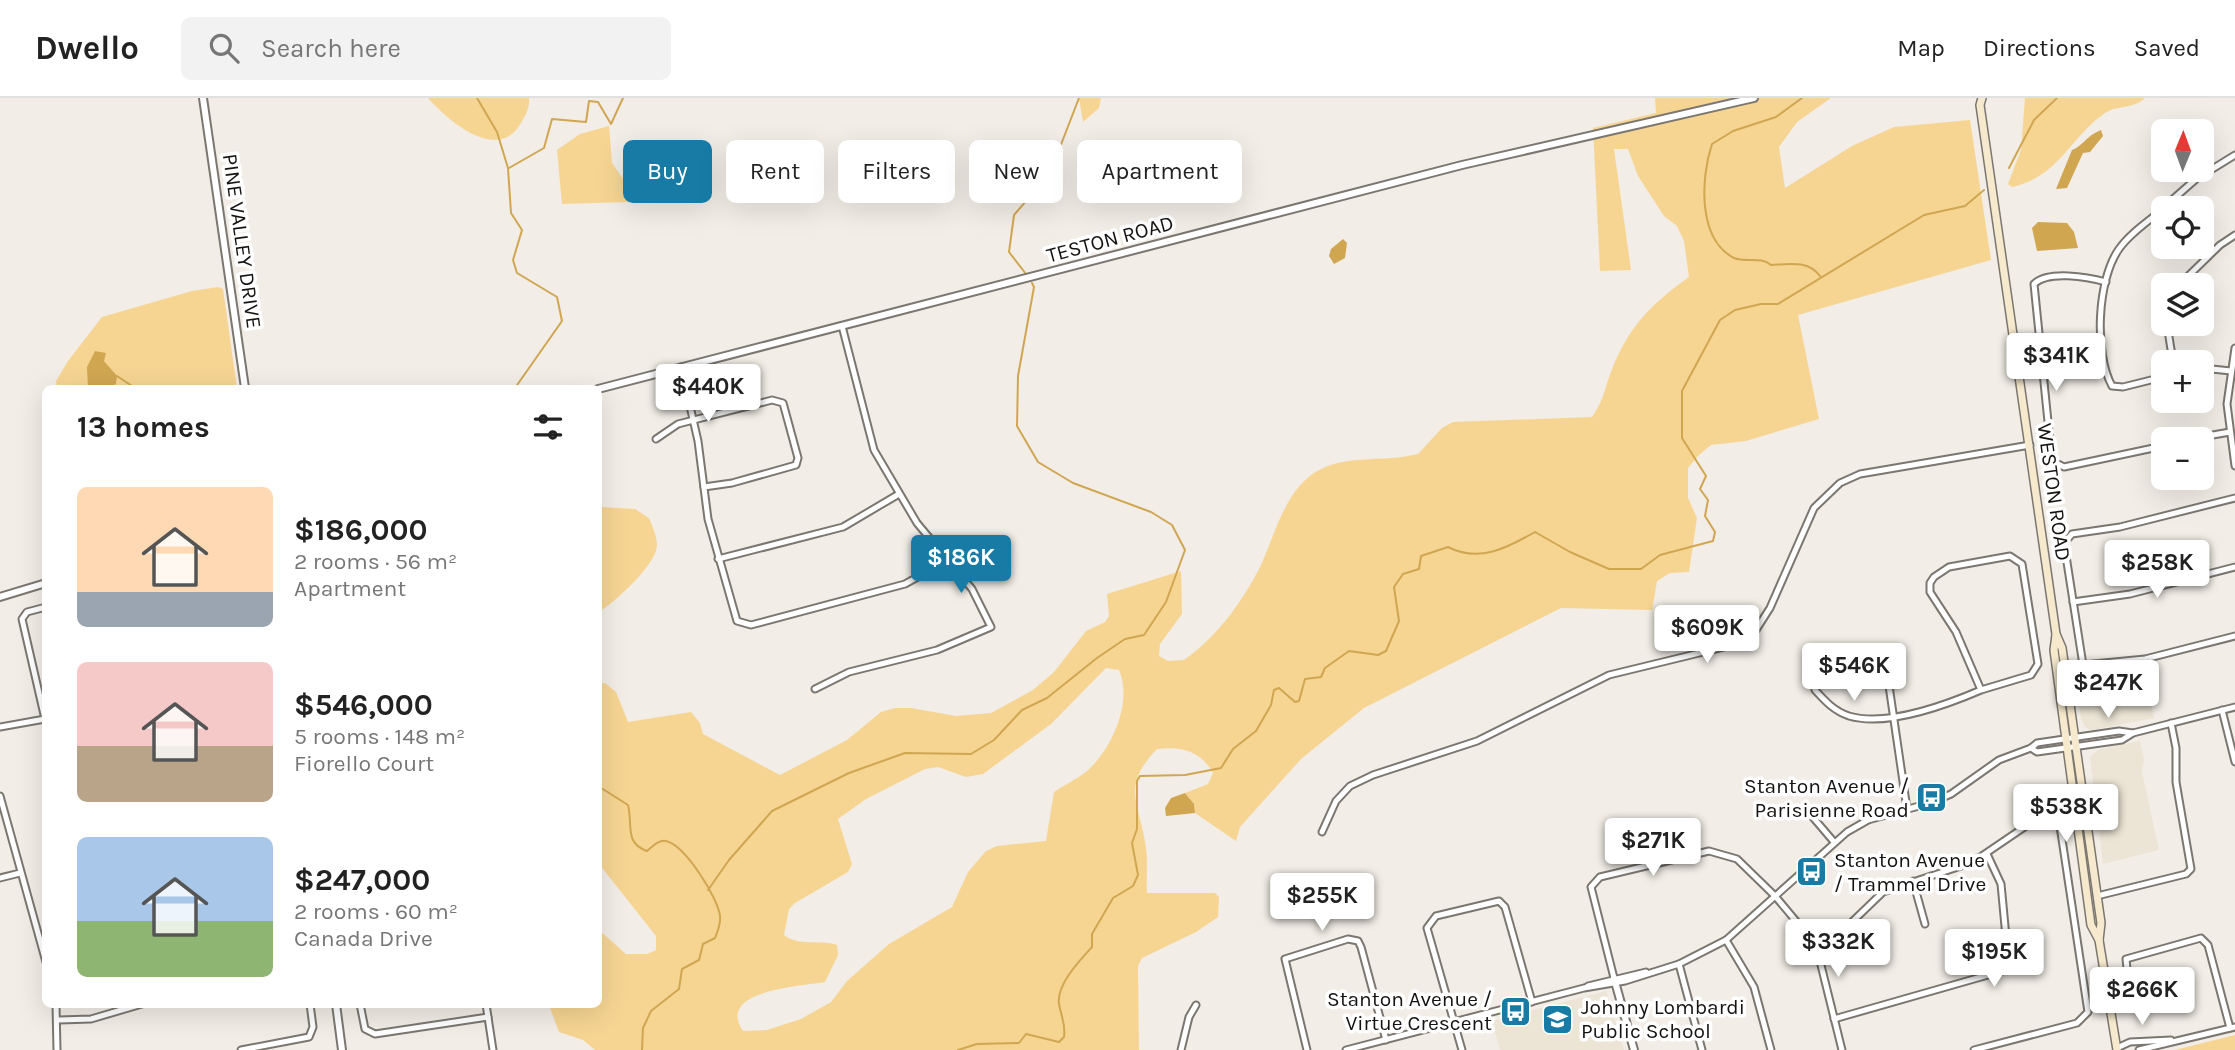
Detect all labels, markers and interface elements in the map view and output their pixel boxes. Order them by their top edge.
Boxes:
search box [181,17,671,80]
text: Dwello [35,29,139,67]
icon: search [205,29,243,67]
text: Search here [261,33,401,64]
text: Map [1897,34,1945,62]
text: Directions [1983,34,2096,62]
text: Saved [2134,34,2200,62]
north arrow [2151,119,2214,182]
map controls [2151,119,2214,490]
chip: Buy [623,140,712,203]
chip: Rent [726,140,824,203]
chip: Filters [838,140,955,203]
chip: New [969,140,1063,203]
chip: Apartment [1077,140,1242,203]
street label: PINE VALLEY DRIVE [218,152,266,330]
button: locate [2151,196,2214,259]
street label: TESTON ROAD [1044,210,1176,268]
button: layers [2151,273,2214,336]
pin: $341K [2007,334,2105,393]
text: $341K [2022,342,2090,369]
button: + [2151,350,2214,413]
pin: $440K [659,364,757,424]
text: $440K [672,373,744,400]
icon: filters [529,408,567,446]
text: 13 homes [77,409,210,445]
street label: WESTON ROAD [2032,421,2076,563]
button: − [2151,427,2214,490]
text: $186,000 [294,512,428,548]
icon: home [133,515,217,599]
pin: $186K [912,536,1010,595]
pin: $258K [2108,540,2206,600]
text: $186K [927,544,995,571]
text: 2 rooms · 56 m² [294,548,457,575]
text: $258K [2120,549,2194,576]
text: Apartment [294,575,406,602]
pin: $609K [1658,606,1756,665]
text: $609K [1670,614,1744,641]
pin: $546K [1805,644,1903,703]
text: $546K [1818,652,1890,679]
pin: $247K [2059,660,2157,720]
text: $247K [2073,669,2143,696]
text: $546,000 [294,687,433,723]
icon: home [133,690,217,774]
text: 5 rooms · 148 m² [294,723,465,750]
text: Fiorello Court [294,750,434,777]
place label: Stanton Avenue / Parisienne Road [1744,774,1909,822]
bus stop icon: Stanton Avenue / Parisienne Road [1915,781,1949,815]
pin: $538K [2017,784,2115,844]
text: $538K [2029,793,2103,820]
pin: $271K [1604,818,1702,878]
text: $271K [1621,827,1685,854]
place label: Stanton Avenue / Trammel Drive [1834,848,1986,896]
bus stop icon: Stanton Avenue / Trammel Drive [1794,855,1828,889]
text: $247,000 [294,862,430,898]
icon: home [133,865,217,949]
pin: $255K [1273,874,1371,933]
text: $255K [1286,882,1358,909]
text: 2 rooms · 60 m² [294,898,458,925]
pin: $332K [1789,920,1887,979]
text: Canada Drive [294,925,433,952]
text: $332K [1801,928,1875,955]
pin: $195K [1945,930,2043,989]
text: $195K [1961,938,2027,965]
pin: $266K [2093,968,2191,1027]
text: $266K [2106,976,2178,1003]
place label: Stanton Avenue / Virtue Crescent [1327,987,1492,1035]
bus stop icon: Stanton Avenue / Virtue Crescent [1498,994,1532,1028]
place label: Johnny Lombardi Public School [1581,995,1745,1043]
school or university icon: Johnny Lombardi Public School [1541,1002,1575,1036]

